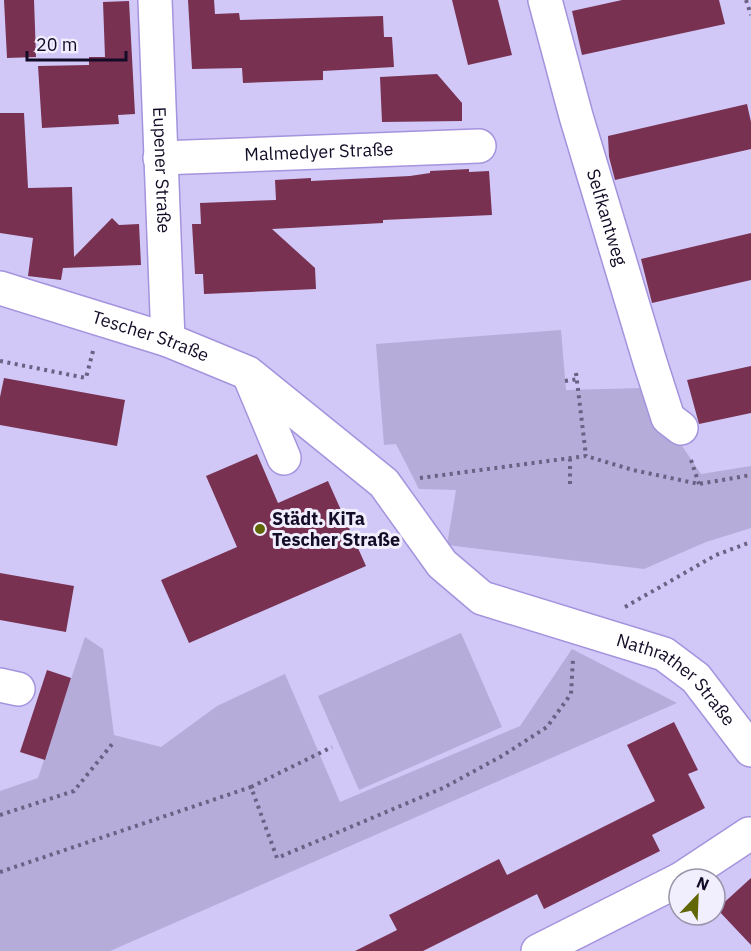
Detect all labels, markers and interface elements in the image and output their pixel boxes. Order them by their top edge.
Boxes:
scale bar [27,24,126,62]
text: 20 m [36,33,78,56]
street label: Eupener Straße [148,106,176,234]
street label: Malmedyer Straße [244,137,394,166]
street label: Selfkantweg [582,166,633,269]
street label: Tescher Straße [89,305,213,367]
place label: Städt. KiTa Tescher Straße [272,507,400,551]
marker: Städt. KiTa Tescher Straße [253,522,267,536]
street label: Nathrather Straße [614,628,741,730]
north arrow [667,867,727,927]
text: N [694,872,712,895]

